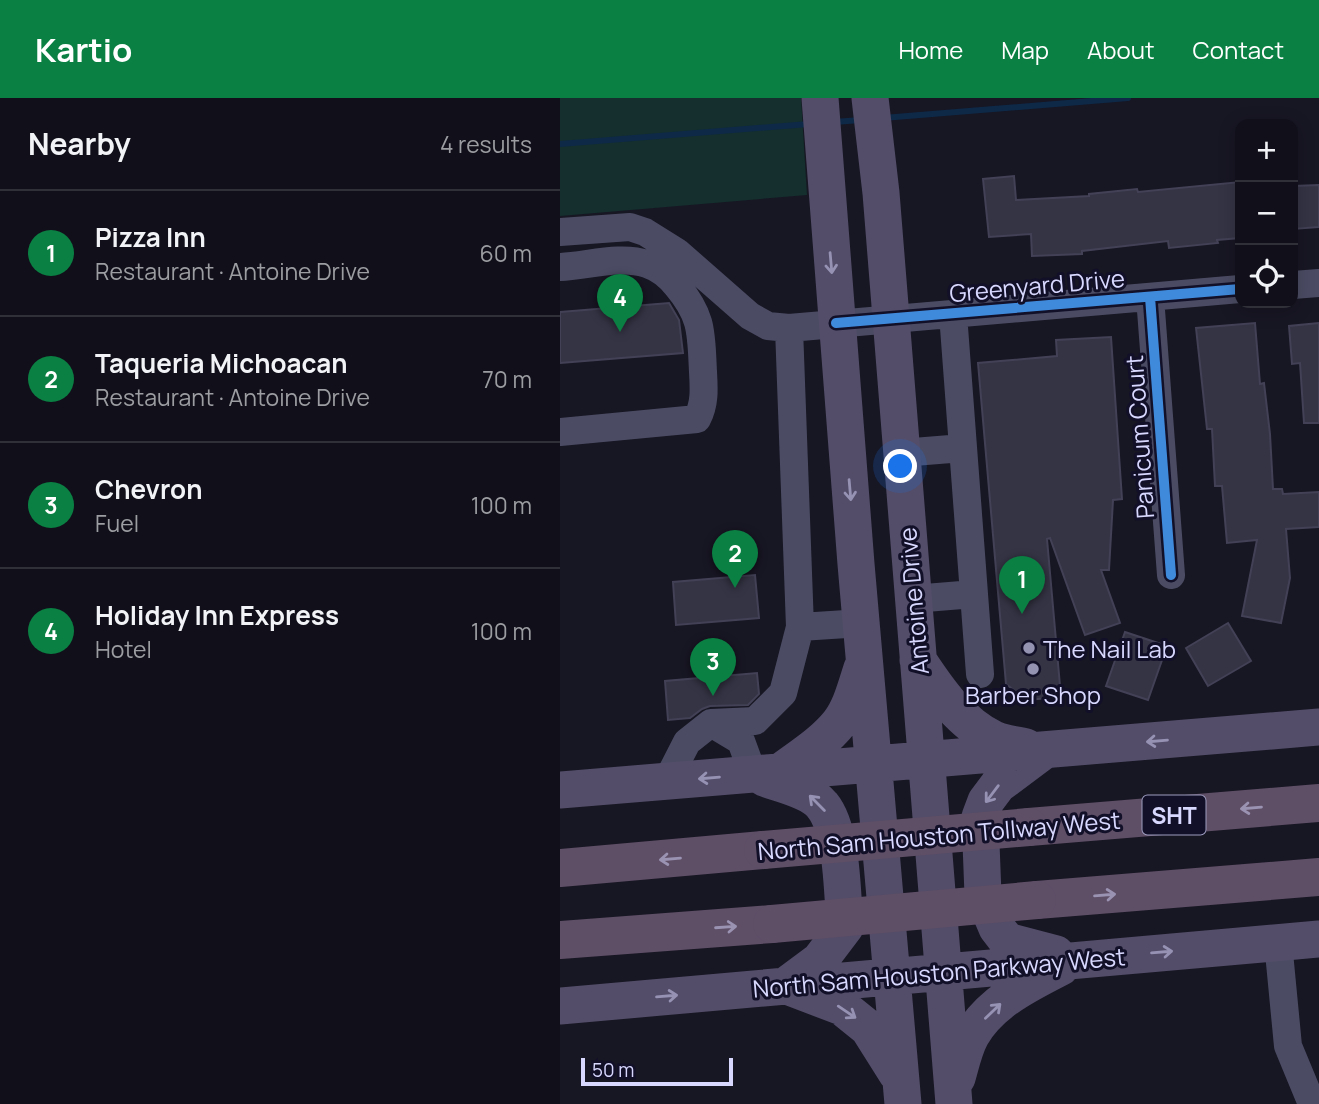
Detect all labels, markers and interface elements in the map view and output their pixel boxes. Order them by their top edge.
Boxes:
text: Kartio [35,27,132,72]
text: Home [898,33,963,66]
text: Map [1001,33,1049,66]
text: About [1087,33,1155,66]
text: Contact [1193,33,1284,66]
map controls [1235,119,1298,308]
button: + [1235,119,1298,182]
text: Nearby [28,123,131,164]
text: 4 results [440,128,532,160]
button: − [1235,182,1298,245]
text: Pizza Inn [95,219,206,255]
text: 1 [46,237,56,269]
text: 60 m [480,237,532,269]
button: locate [1235,245,1298,308]
one-way arrow [825,252,838,274]
text: Restaurant · Antoine Drive [95,255,370,287]
street label: Greenyard Drive [948,261,1126,309]
pin: 4 [597,274,643,332]
text: Taqueria Michoacan [95,345,348,381]
street label: Panicum Court [1117,354,1161,520]
text: 2 [44,363,58,395]
text: 70 m [482,363,532,395]
text: Restaurant · Antoine Drive [95,381,370,413]
your location [883,449,917,483]
text: Chevron [95,471,202,507]
one-way arrow [844,478,857,501]
text: 3 [44,489,58,521]
text: 100 m [471,489,532,521]
text: Fuel [95,507,139,539]
street label: Antoine Drive [890,526,936,676]
pin: 2 [712,530,758,588]
pin: 1 [999,556,1045,614]
text: Holiday Inn Express [95,597,339,633]
text: 4 [44,615,58,647]
text: 100 m [471,615,532,647]
place label: The Nail Lab [1043,632,1176,665]
text: Hotel [95,633,152,665]
pin: 3 [690,638,736,696]
marker: The Nail Lab [1021,640,1037,656]
marker: Barber Shop [1025,661,1041,677]
place label: Barber Shop [965,678,1101,711]
one-way arrow [1147,735,1169,748]
one-way arrow [698,772,720,785]
one-way arrow [985,784,1000,802]
one-way arrow [809,795,826,812]
road number: SHT [1142,796,1206,834]
one-way arrow [1240,802,1263,815]
street label: North Sam Houston Tollway West [756,803,1122,867]
one-way arrow [660,852,682,865]
one-way arrow [1093,888,1116,901]
one-way arrow [714,920,737,933]
street label: North Sam Houston Parkway West [751,939,1127,1005]
one-way arrow [1150,945,1172,958]
one-way arrow [655,990,677,1003]
one-way arrow [984,1002,1001,1019]
one-way arrow [837,1005,856,1020]
scale bar [581,1055,733,1087]
text: 50 m [592,1057,634,1083]

